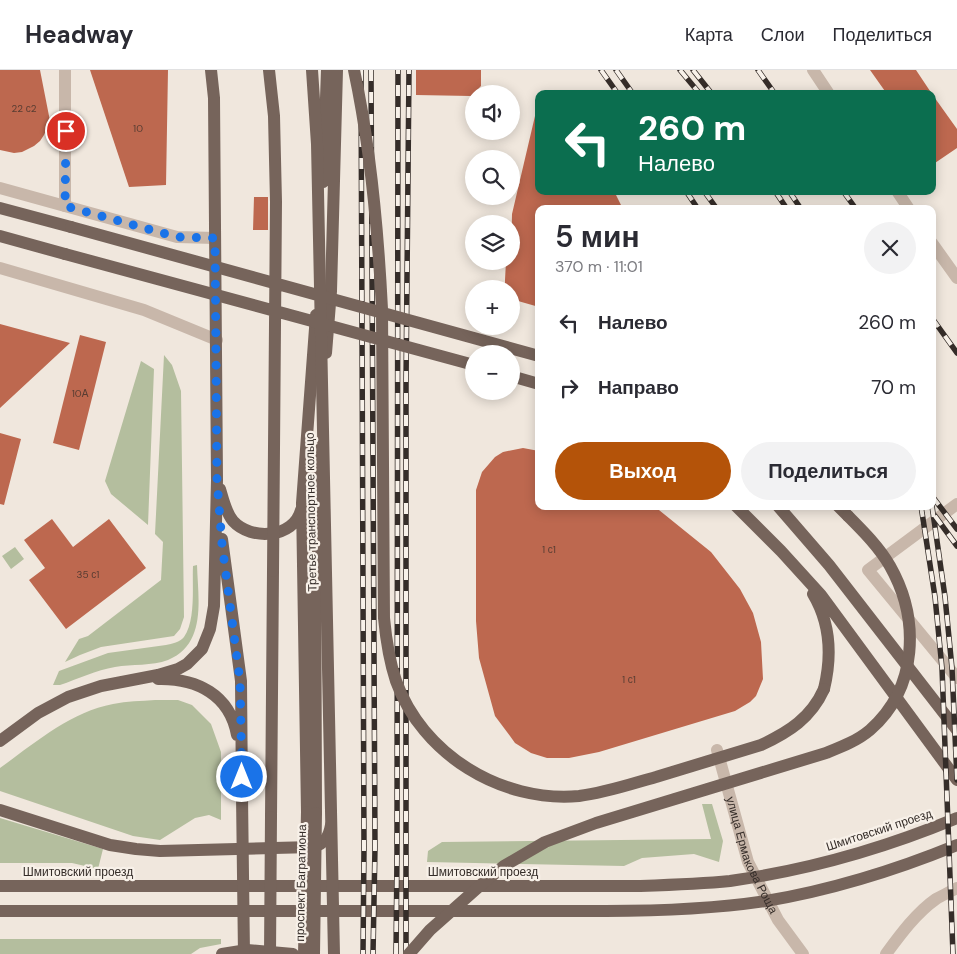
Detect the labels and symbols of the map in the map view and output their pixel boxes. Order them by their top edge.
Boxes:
house number: 22 с2 [12,102,37,115]
pin [45,110,87,152]
house number: 10 [133,122,143,135]
house number: 10А [72,387,89,400]
street label: Третье транспортное кольцо [302,432,320,592]
house number: 1 с1 [542,543,556,556]
house number: 35 с1 [77,568,99,581]
house number: 1 с1 [622,673,636,686]
position arrow [215,750,267,802]
street label: улица Ермакова Роща [722,795,782,917]
street label: Шмитовский проезд [824,805,934,855]
street label: проспект Багратиона [292,824,310,942]
street label: Шмитовский проезд [23,864,133,880]
street label: Шмитовский проезд [428,864,538,880]

